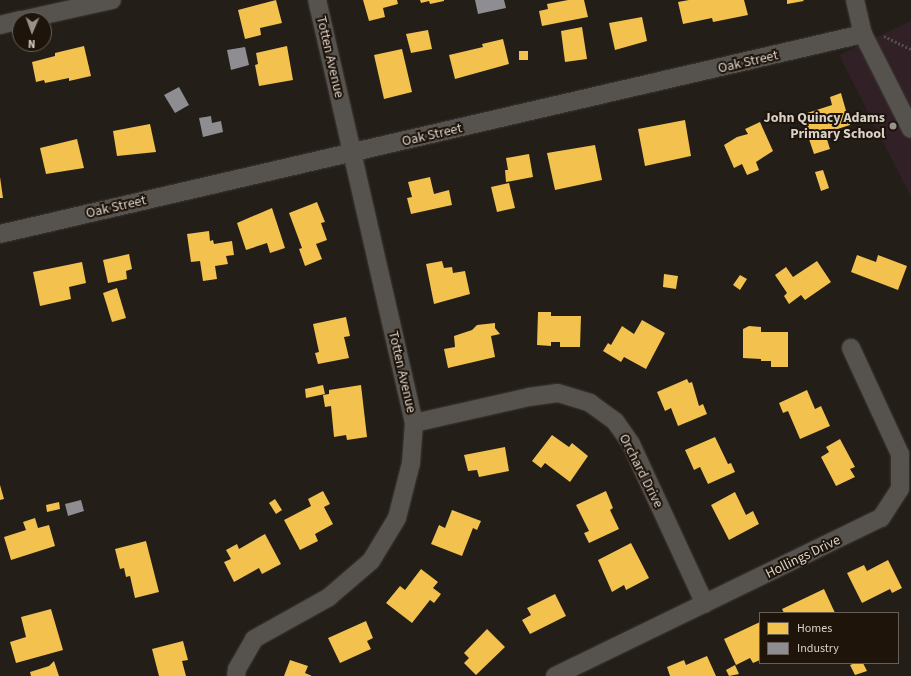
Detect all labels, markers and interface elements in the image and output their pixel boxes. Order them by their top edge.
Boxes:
north arrow [12,12,52,52]
street label: Totten Avenue [312,14,348,100]
text: N [28,36,36,51]
street label: Oak Street [716,47,780,77]
place label: John Quincy Adams Primary School [764,110,885,142]
street label: Oak Street [400,120,464,150]
marker: John Quincy Adams Primary School [888,121,898,131]
street label: Oak Street [84,192,148,222]
street label: Totten Avenue [384,329,420,415]
street label: Orchard Drive [615,431,667,511]
street label: Hollings Drive [763,532,843,582]
legend [759,612,899,664]
text: Homes [797,620,832,637]
text: Industry [797,640,839,657]

